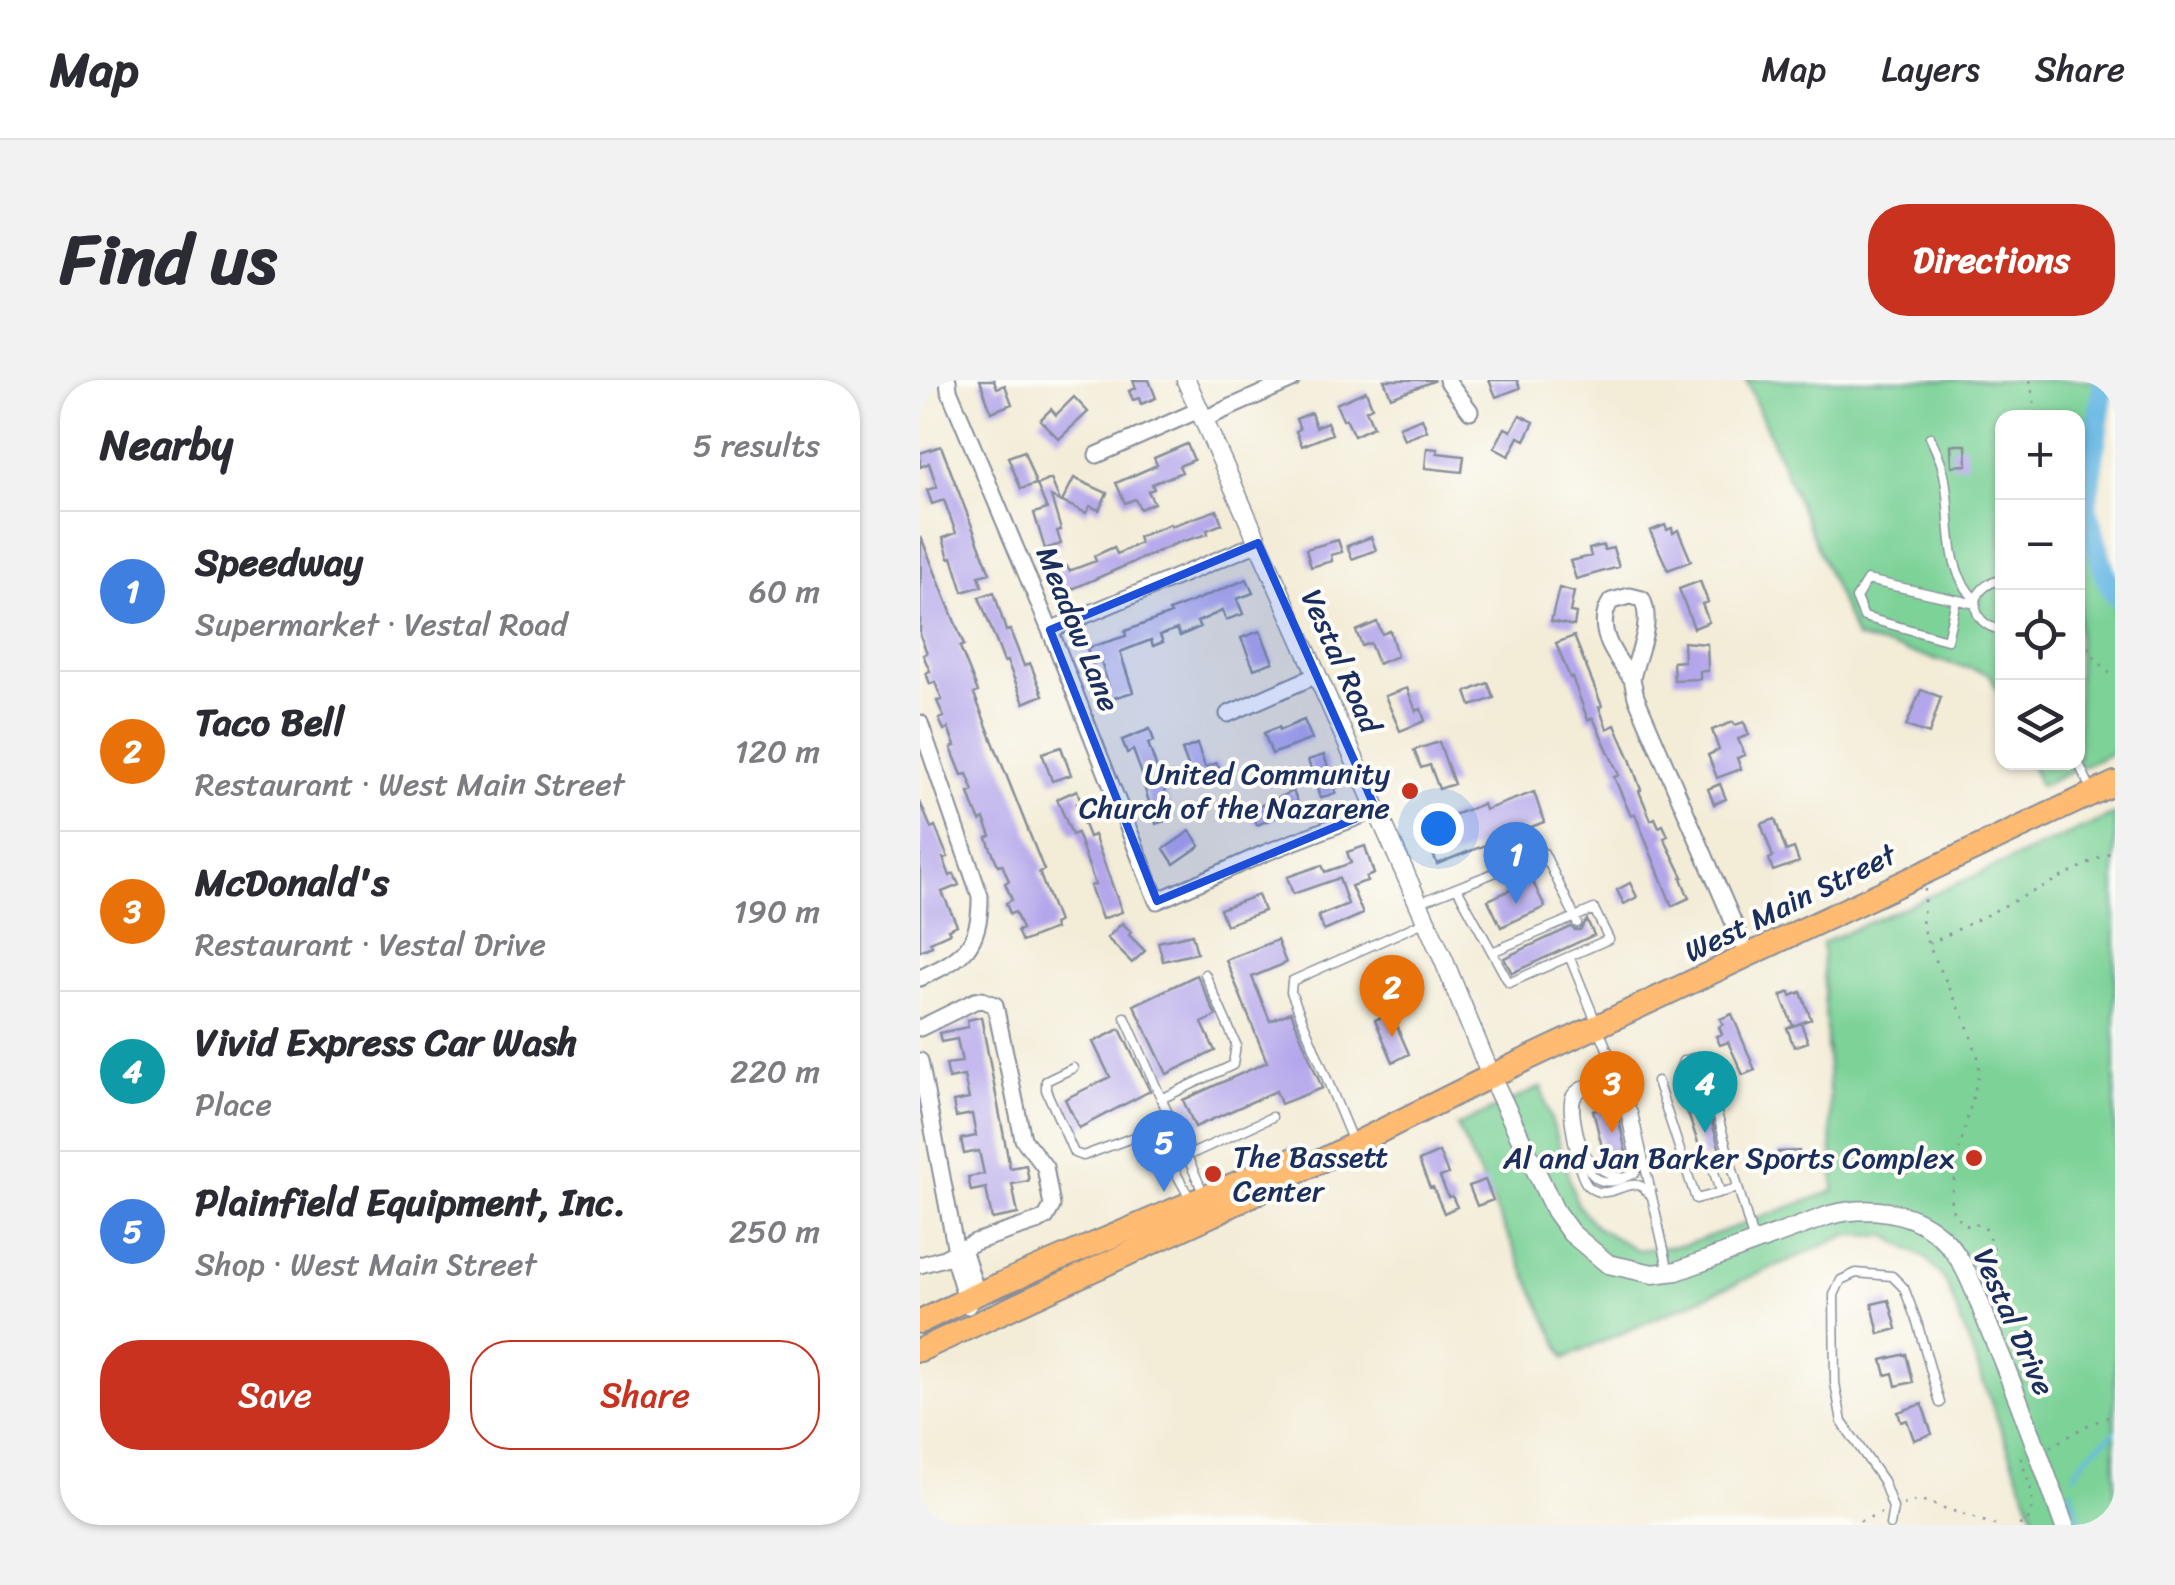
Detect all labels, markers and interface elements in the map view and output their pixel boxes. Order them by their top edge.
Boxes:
text: Map [50,27,139,112]
text: Map [1762,38,1826,100]
text: Layers [1881,38,1980,100]
text: Share [2035,38,2125,100]
text: Find us [60,198,277,322]
button: Directions [1868,204,2115,316]
text: Nearby [100,408,233,482]
map controls [1995,410,2085,770]
button: + [1995,410,2085,500]
text: 5 results [693,417,820,474]
button: − [1995,500,2085,590]
text: Speedway [195,529,363,596]
street label: Meadow Lane [1020,538,1136,720]
text: 1 [126,563,139,620]
text: 60 m [749,563,820,620]
street label: Vestal Road [1285,580,1398,744]
button: locate [1995,590,2085,680]
text: Supermarket · Vestal Road [195,596,567,653]
button: layers [1995,680,2085,770]
text: Taco Bell [195,689,344,756]
text: 2 [123,723,142,780]
text: 120 m [735,723,820,780]
place label: United Community Church of the Nazarene [1079,747,1390,835]
text: Restaurant · West Main Street [195,756,625,813]
marker: United Community Church of the Nazarene [1399,780,1421,802]
your location [1413,803,1464,854]
pin: 1 [1484,822,1548,904]
street label: West Main Street [1674,827,1907,978]
text: McDonald's [195,849,389,916]
text: 3 [124,883,141,940]
text: 190 m [734,883,820,940]
text: Restaurant · Vestal Drive [195,916,546,973]
pin: 2 [1360,954,1424,1037]
text: Vivid Express Car Wash [195,1009,577,1076]
text: 4 [122,1043,143,1100]
text: 220 m [730,1043,820,1100]
pin: 3 [1580,1050,1644,1133]
pin: 4 [1672,1050,1738,1133]
text: Place [195,1076,272,1133]
pin: 5 [1132,1110,1196,1192]
place label: The Bassett Center [1233,1130,1388,1218]
place label: Al and Jan Barker Sports Complex [1502,1131,1955,1185]
marker: Al and Jan Barker Sports Complex [1963,1147,1985,1169]
marker: The Bassett Center [1202,1163,1224,1185]
text: Plainfield Equipment, Inc. [195,1169,626,1236]
text: 5 [123,1203,142,1260]
text: 250 m [729,1203,820,1260]
text: Shop · West Main Street [195,1236,536,1293]
street label: Vestal Drive [1957,1239,2071,1405]
button: Save [100,1340,450,1450]
button: Share [470,1340,820,1450]

